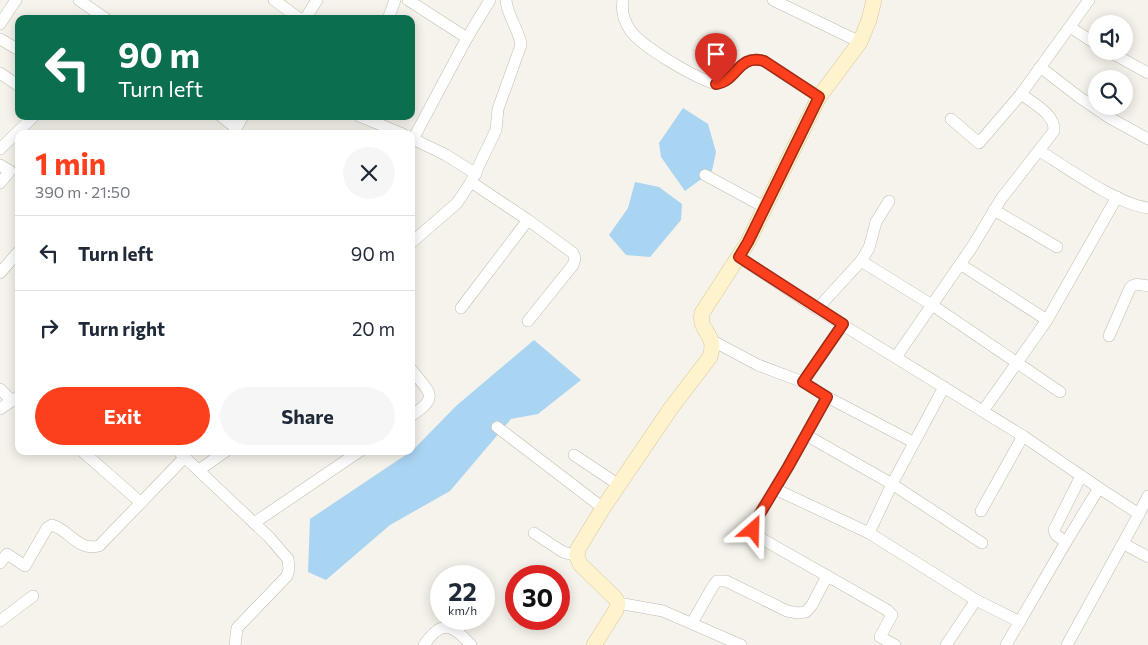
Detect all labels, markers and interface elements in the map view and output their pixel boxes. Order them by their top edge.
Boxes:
map controls [1088,15,1133,115]
button: sound [1088,15,1133,60]
text: 90 m [118,32,200,75]
pin [695,33,737,84]
icon: left [35,35,100,100]
icon: arrive [702,40,730,68]
button: search [1088,70,1133,115]
text: Turn left [118,75,203,102]
text: 1 min [35,144,106,181]
button: close [343,147,395,199]
text: 390 m · 21:50 [35,182,130,201]
icon: left [35,239,63,267]
text: Turn left [78,242,153,265]
text: 90 m [351,242,395,265]
icon: right [35,314,63,342]
text: Turn right [78,317,165,340]
text: 20 m [352,317,395,340]
button: Exit [35,387,210,445]
button: Share [220,387,395,445]
position arrow [726,503,778,555]
speed limit sign: 30 [505,565,570,630]
text: 22 [448,576,477,606]
text: km/h [448,603,477,617]

